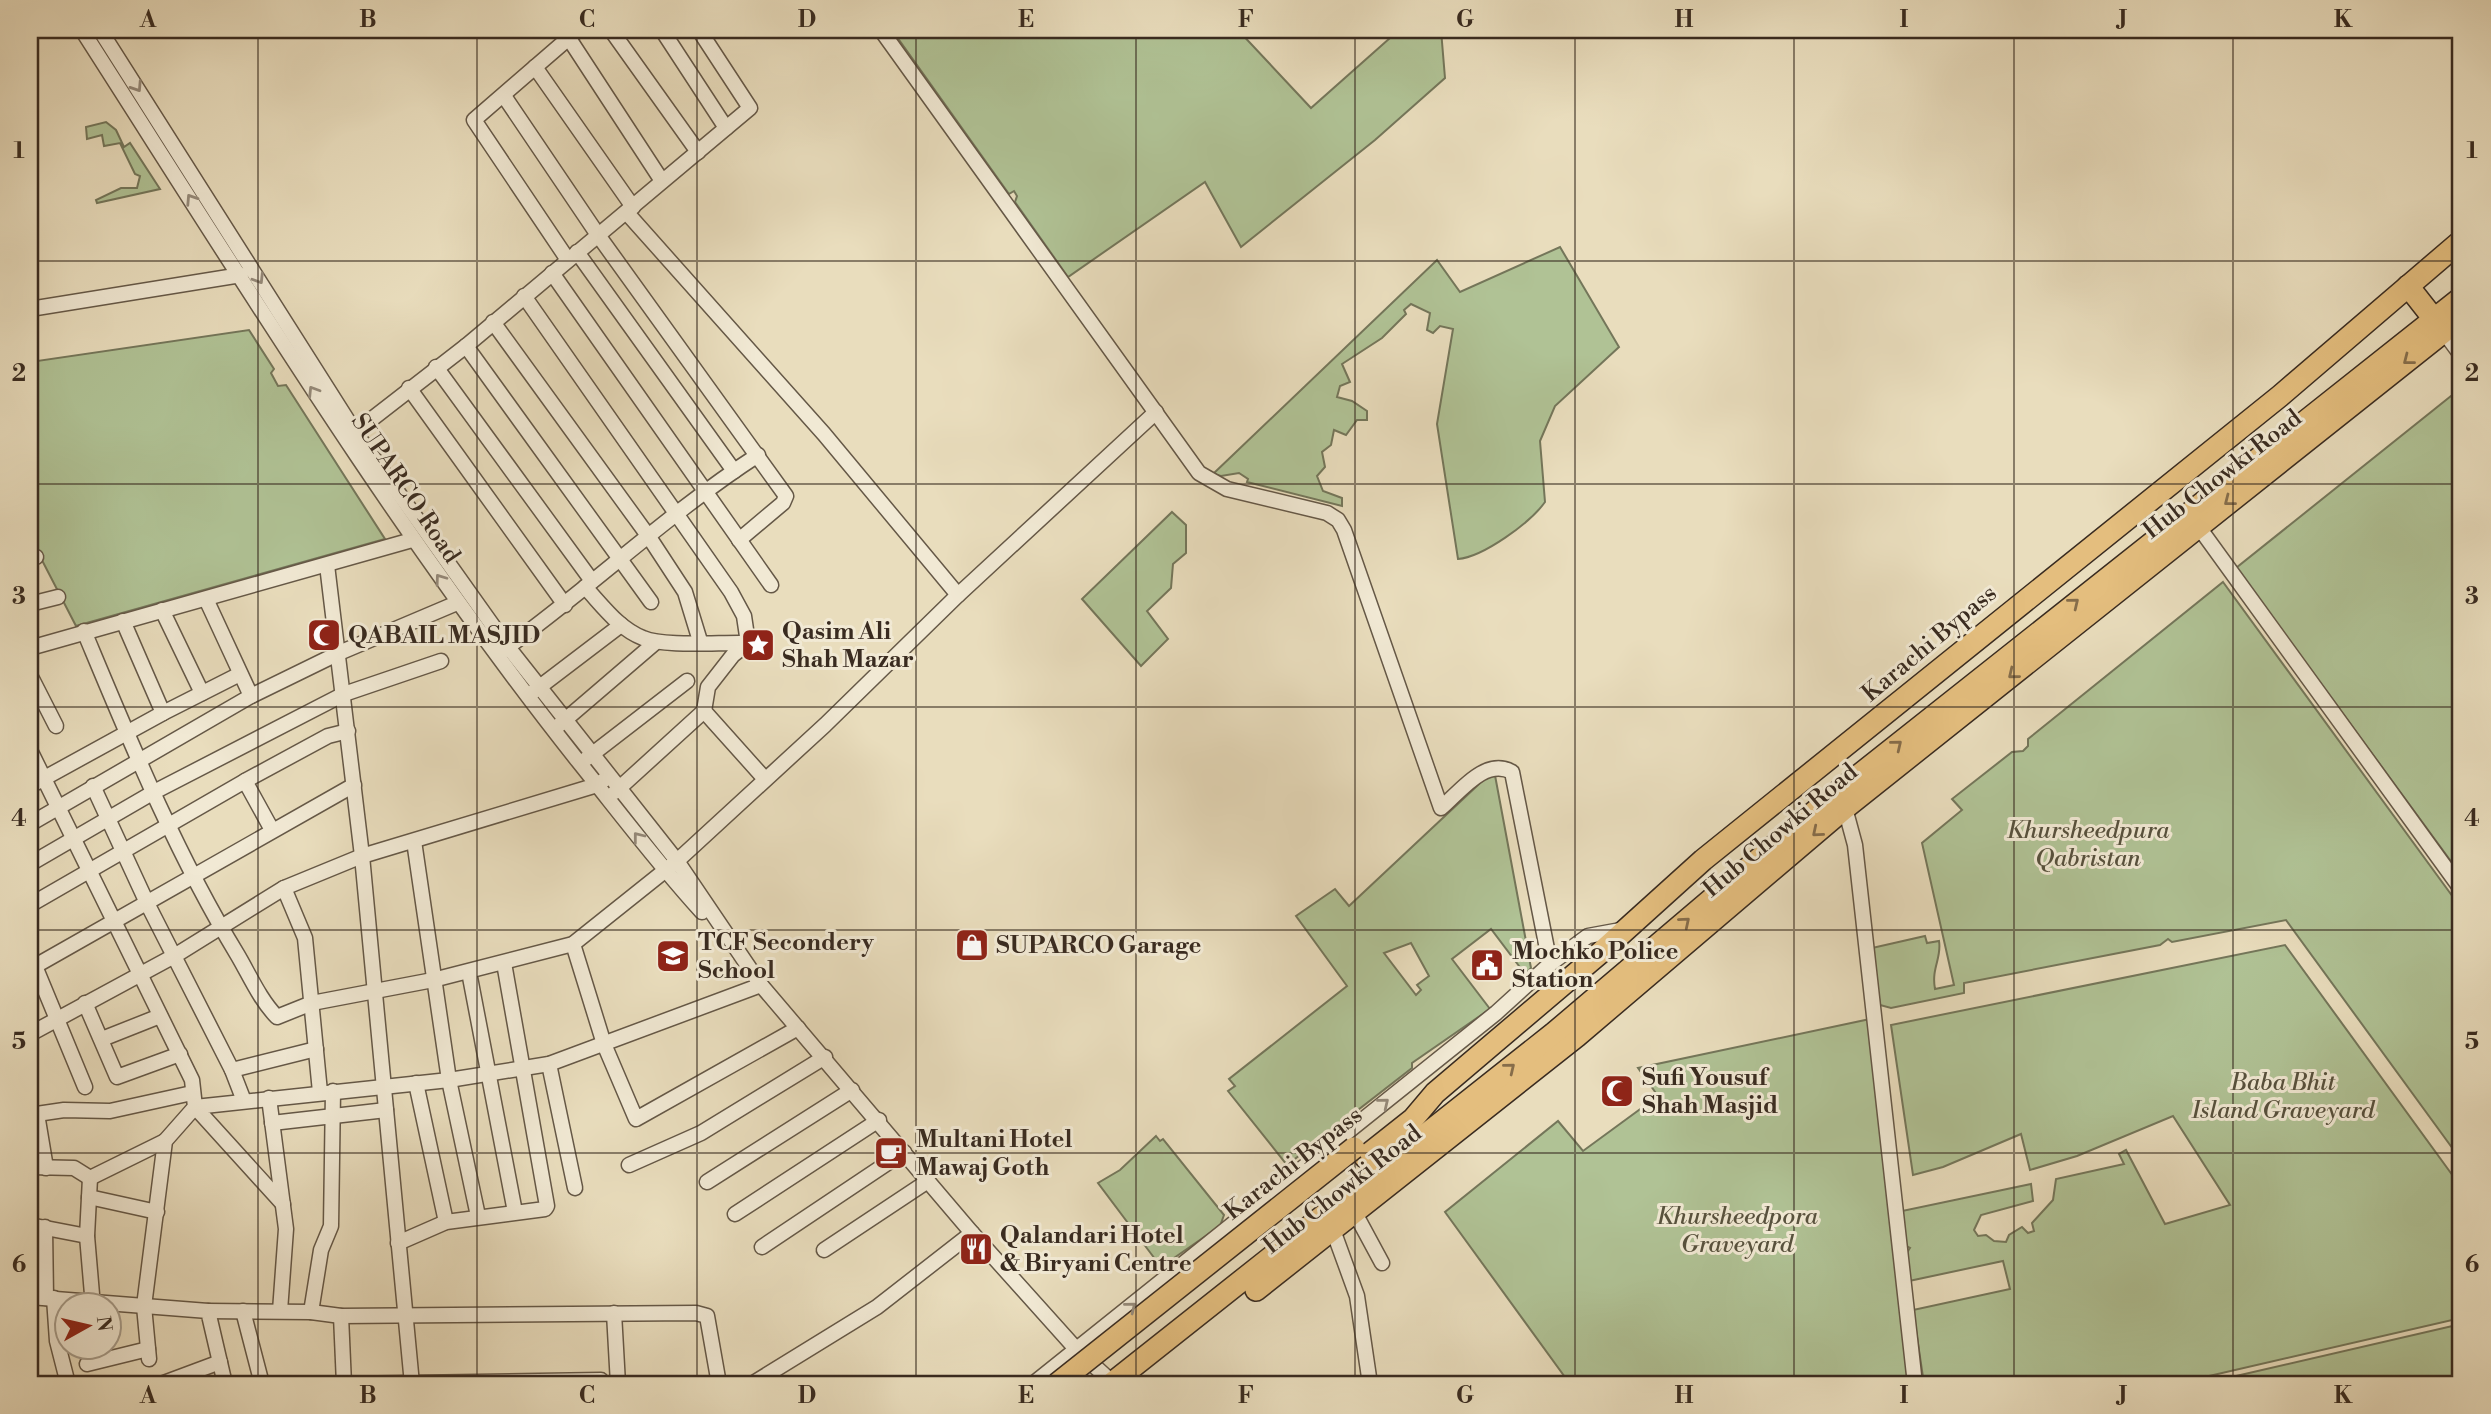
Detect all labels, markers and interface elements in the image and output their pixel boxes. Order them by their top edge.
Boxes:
text: A [139,6,157,34]
text: B [359,6,377,34]
text: C [579,6,595,34]
text: D [798,6,816,34]
text: E [1018,6,1034,34]
text: F [1238,6,1254,34]
text: G [1456,6,1474,34]
text: H [1675,6,1694,34]
text: I [1900,6,1909,34]
text: J [2116,6,2128,34]
text: K [2334,6,2353,34]
one-way arrow [129,79,141,92]
text: 1 [13,137,25,165]
text: 1 [2466,137,2478,165]
one-way arrow [186,194,199,207]
one-way arrow [251,271,264,284]
one-way arrow [2403,352,2415,365]
text: 2 [12,360,26,388]
text: 2 [2465,360,2479,388]
one-way arrow [308,385,321,398]
street label: Hub Chowki Road [2137,403,2308,546]
street label: SUPARCO Road [344,408,467,569]
one-way arrow [2224,493,2237,506]
one-way arrow [436,574,448,587]
street label: Karachi Bypass [1856,579,2003,709]
text: 3 [12,583,26,611]
text: 3 [2465,583,2479,611]
one-way arrow [2066,599,2079,611]
mosque icon: QABAIL MASJID [305,616,343,654]
place label: Qasim Ali Shah Mazar [782,617,914,675]
place label: QABAIL MASJID [348,621,540,651]
place icon: Qasim Ali Shah Mazar [739,626,777,664]
one-way arrow [2008,665,2020,678]
one-way arrow [1889,741,1901,754]
street label: Hub Chowki Road [1697,757,1864,904]
text: 4 [11,805,27,833]
text: 4 [2464,805,2480,833]
park label: Khursheedpura Qabristan [2007,816,2170,874]
one-way arrow [1812,824,1825,836]
one-way arrow [634,833,647,845]
one-way arrow [1676,918,1689,930]
shop icon: SUPARCO Garage [953,926,991,964]
place label: TCF Secondery School [698,928,875,986]
place label: SUPARCO Garage [996,931,1202,961]
school or university icon: TCF Secondery School [654,937,692,975]
place label: Mochko Police Station [1512,937,1679,995]
public building icon: Mochko Police Station [1468,946,1506,984]
text: 5 [12,1028,26,1056]
text: 5 [2465,1028,2479,1056]
place label: Sufi Yousuf Shah Masjid [1642,1063,1778,1121]
one-way arrow [1503,1064,1515,1077]
park label: Baba Bhit Island Graveyard [2191,1068,2376,1126]
mosque icon: Sufi Yousuf Shah Masjid [1598,1072,1636,1110]
one-way arrow [1375,1099,1388,1111]
street label: Karachi Bypass [1219,1101,1369,1227]
street label: Hub Chowki Road [1257,1118,1428,1261]
place label: Multani Hotel Mawaj Goth [916,1125,1072,1183]
cafe icon: Multani Hotel Mawaj Goth [872,1134,910,1172]
park label: Khursheedpora Graveyard [1656,1202,1819,1260]
place label: Qalandari Hotel & Biryani Centre [1000,1221,1192,1279]
restaurant icon: Qalandari Hotel & Biryani Centre [957,1230,995,1268]
text: 6 [12,1251,26,1279]
text: 6 [2465,1251,2479,1279]
north arrow [52,1292,122,1362]
one-way arrow [1123,1303,1135,1316]
text: N [91,1315,117,1333]
text: A [139,1382,157,1410]
text: B [359,1382,377,1410]
text: C [579,1382,595,1410]
text: D [798,1382,816,1410]
text: E [1018,1382,1034,1410]
text: F [1238,1382,1254,1410]
text: G [1456,1382,1474,1410]
text: H [1675,1382,1694,1410]
text: I [1900,1382,1909,1410]
text: J [2116,1382,2128,1410]
text: K [2334,1382,2353,1410]

